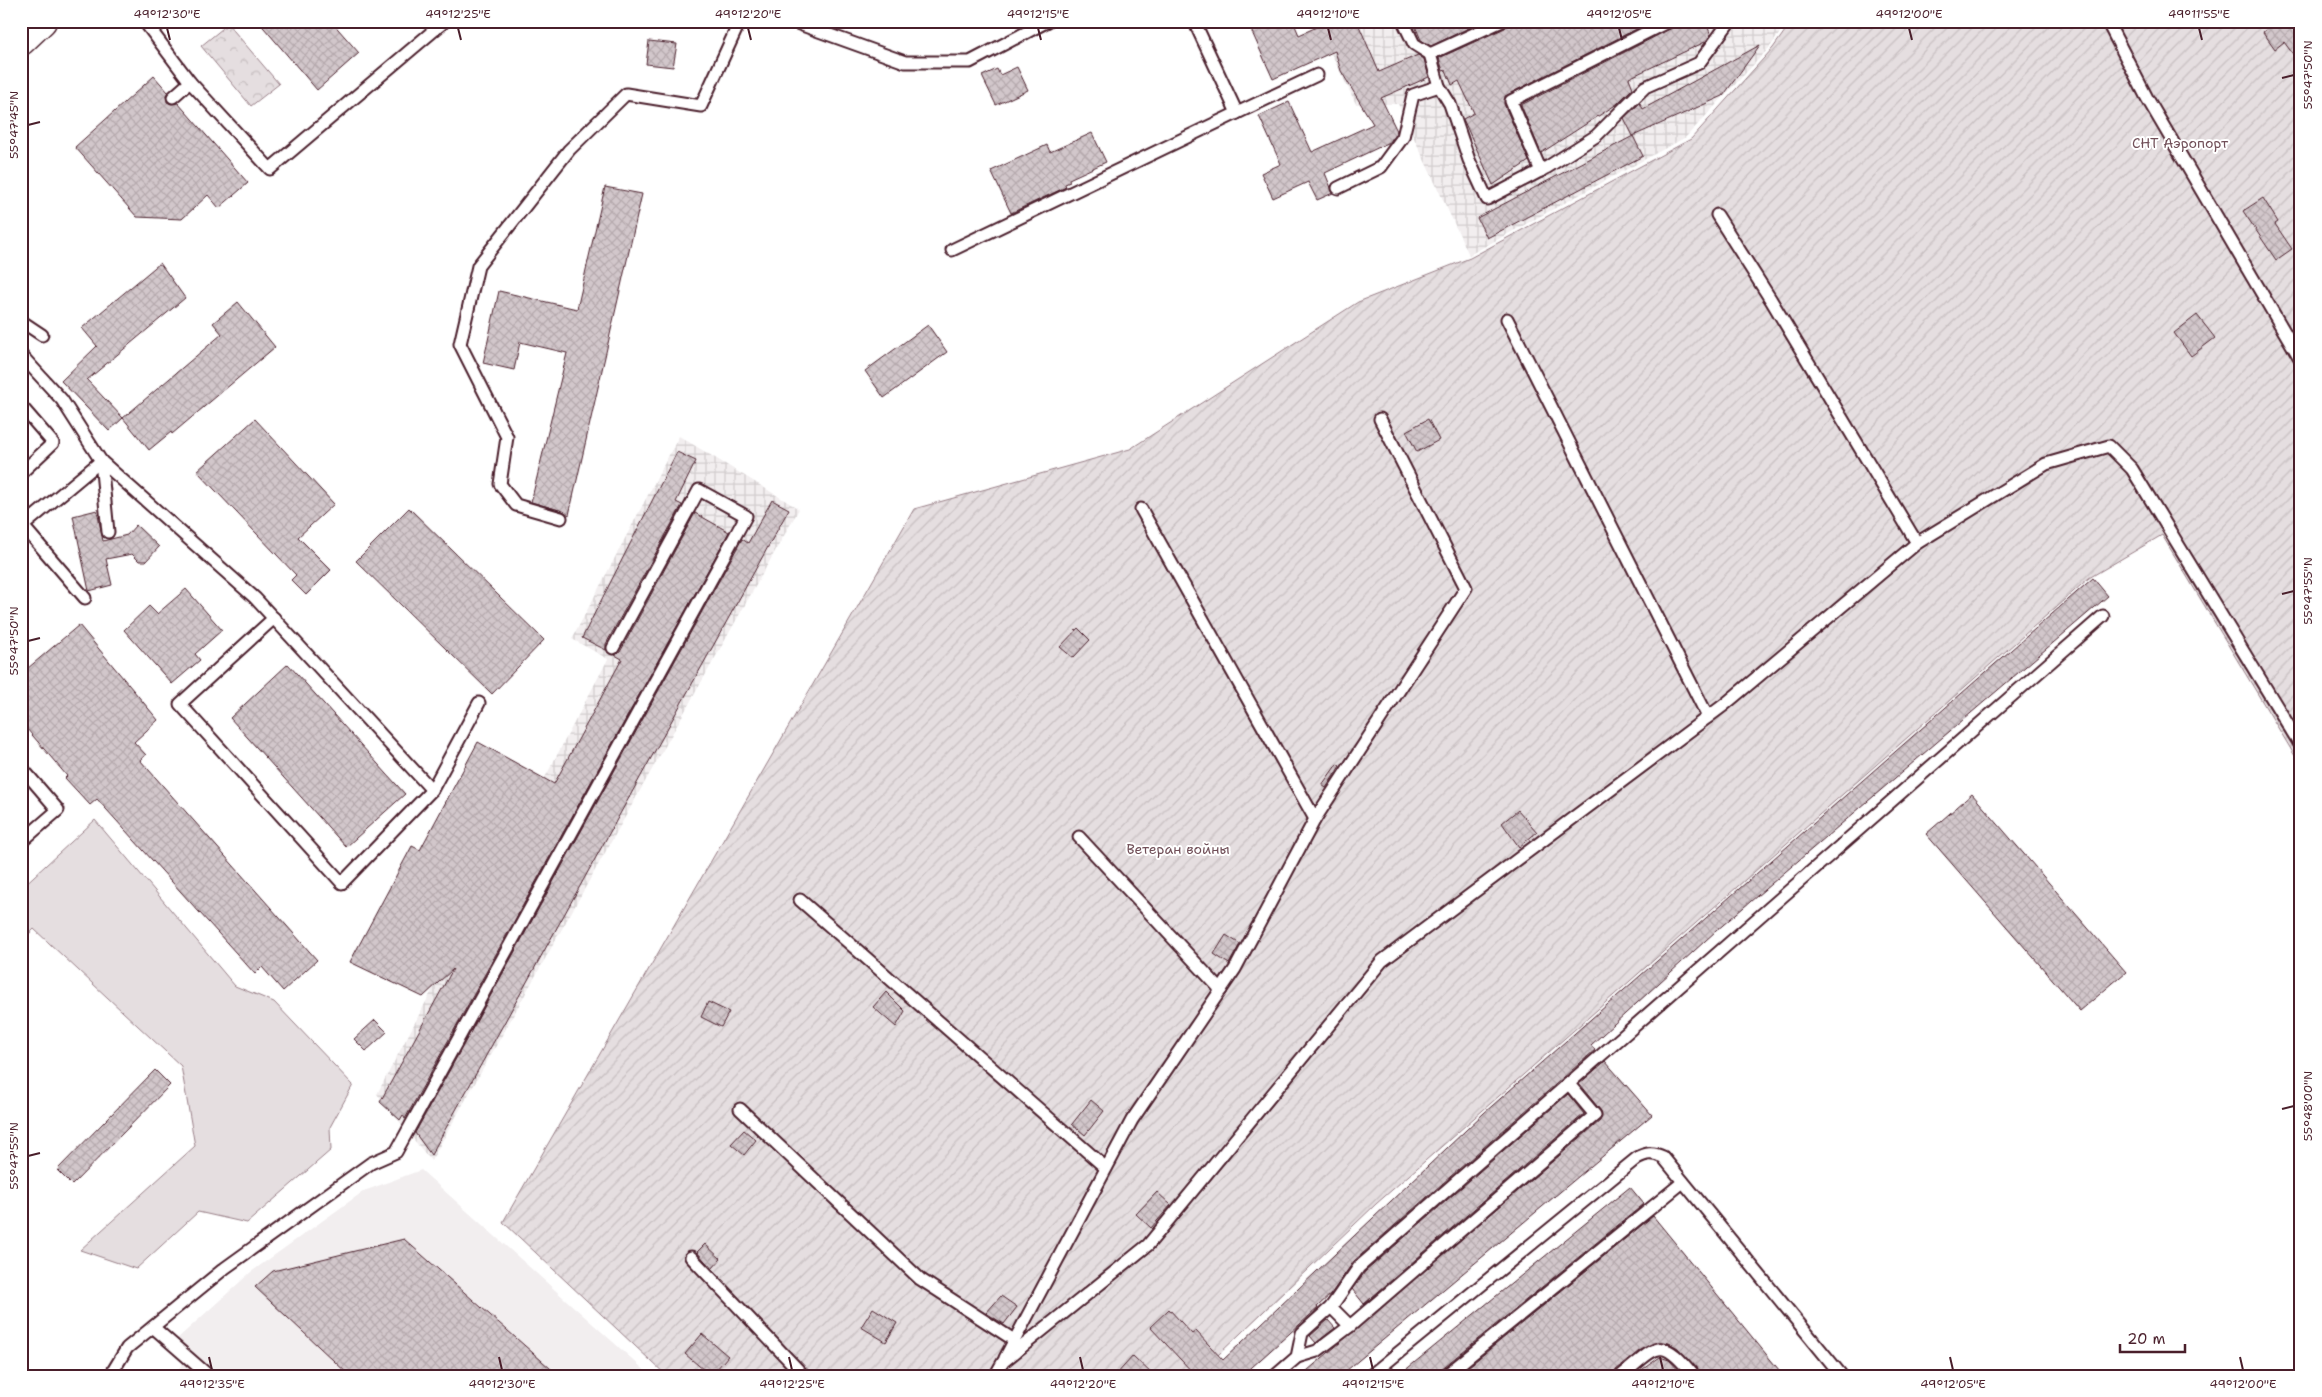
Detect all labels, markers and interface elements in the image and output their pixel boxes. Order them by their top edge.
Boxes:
text: 49°12'30"E [134,6,200,22]
text: 49°12'25"E [425,6,491,22]
text: 49°12'20"E [715,6,781,22]
text: 49°12'15"E [1007,6,1069,22]
text: 49°12'10"E [1296,6,1360,22]
text: 49°12'05"E [1586,6,1652,22]
text: 49°12'00"E [1876,6,1942,22]
text: 49°11'55"E [2168,6,2230,22]
text: 55°47'50"N [2300,40,2316,110]
text: 55°47'45"N [6,91,22,159]
park label: СНТ Аэропорт [2132,134,2229,152]
text: 55°47'55"N [2300,557,2316,625]
text: 55°47'50"N [6,606,22,676]
park label: Ветеран войны [1126,840,1230,858]
text: 55°48'00"N [2300,1071,2316,1141]
text: 55°47'55"N [6,1122,22,1190]
scale bar [2120,1322,2184,1354]
text: 20 m [2127,1329,2166,1349]
text: 49°12'35"E [179,1376,245,1392]
text: 49°12'30"E [469,1376,535,1392]
text: 49°12'25"E [759,1376,825,1392]
text: 49°12'20"E [1050,1376,1116,1392]
text: 49°12'15"E [1342,1376,1404,1392]
text: 49°12'10"E [1631,1376,1695,1392]
text: 49°12'05"E [1920,1376,1986,1392]
text: 49°12'00"E [2210,1376,2276,1392]

